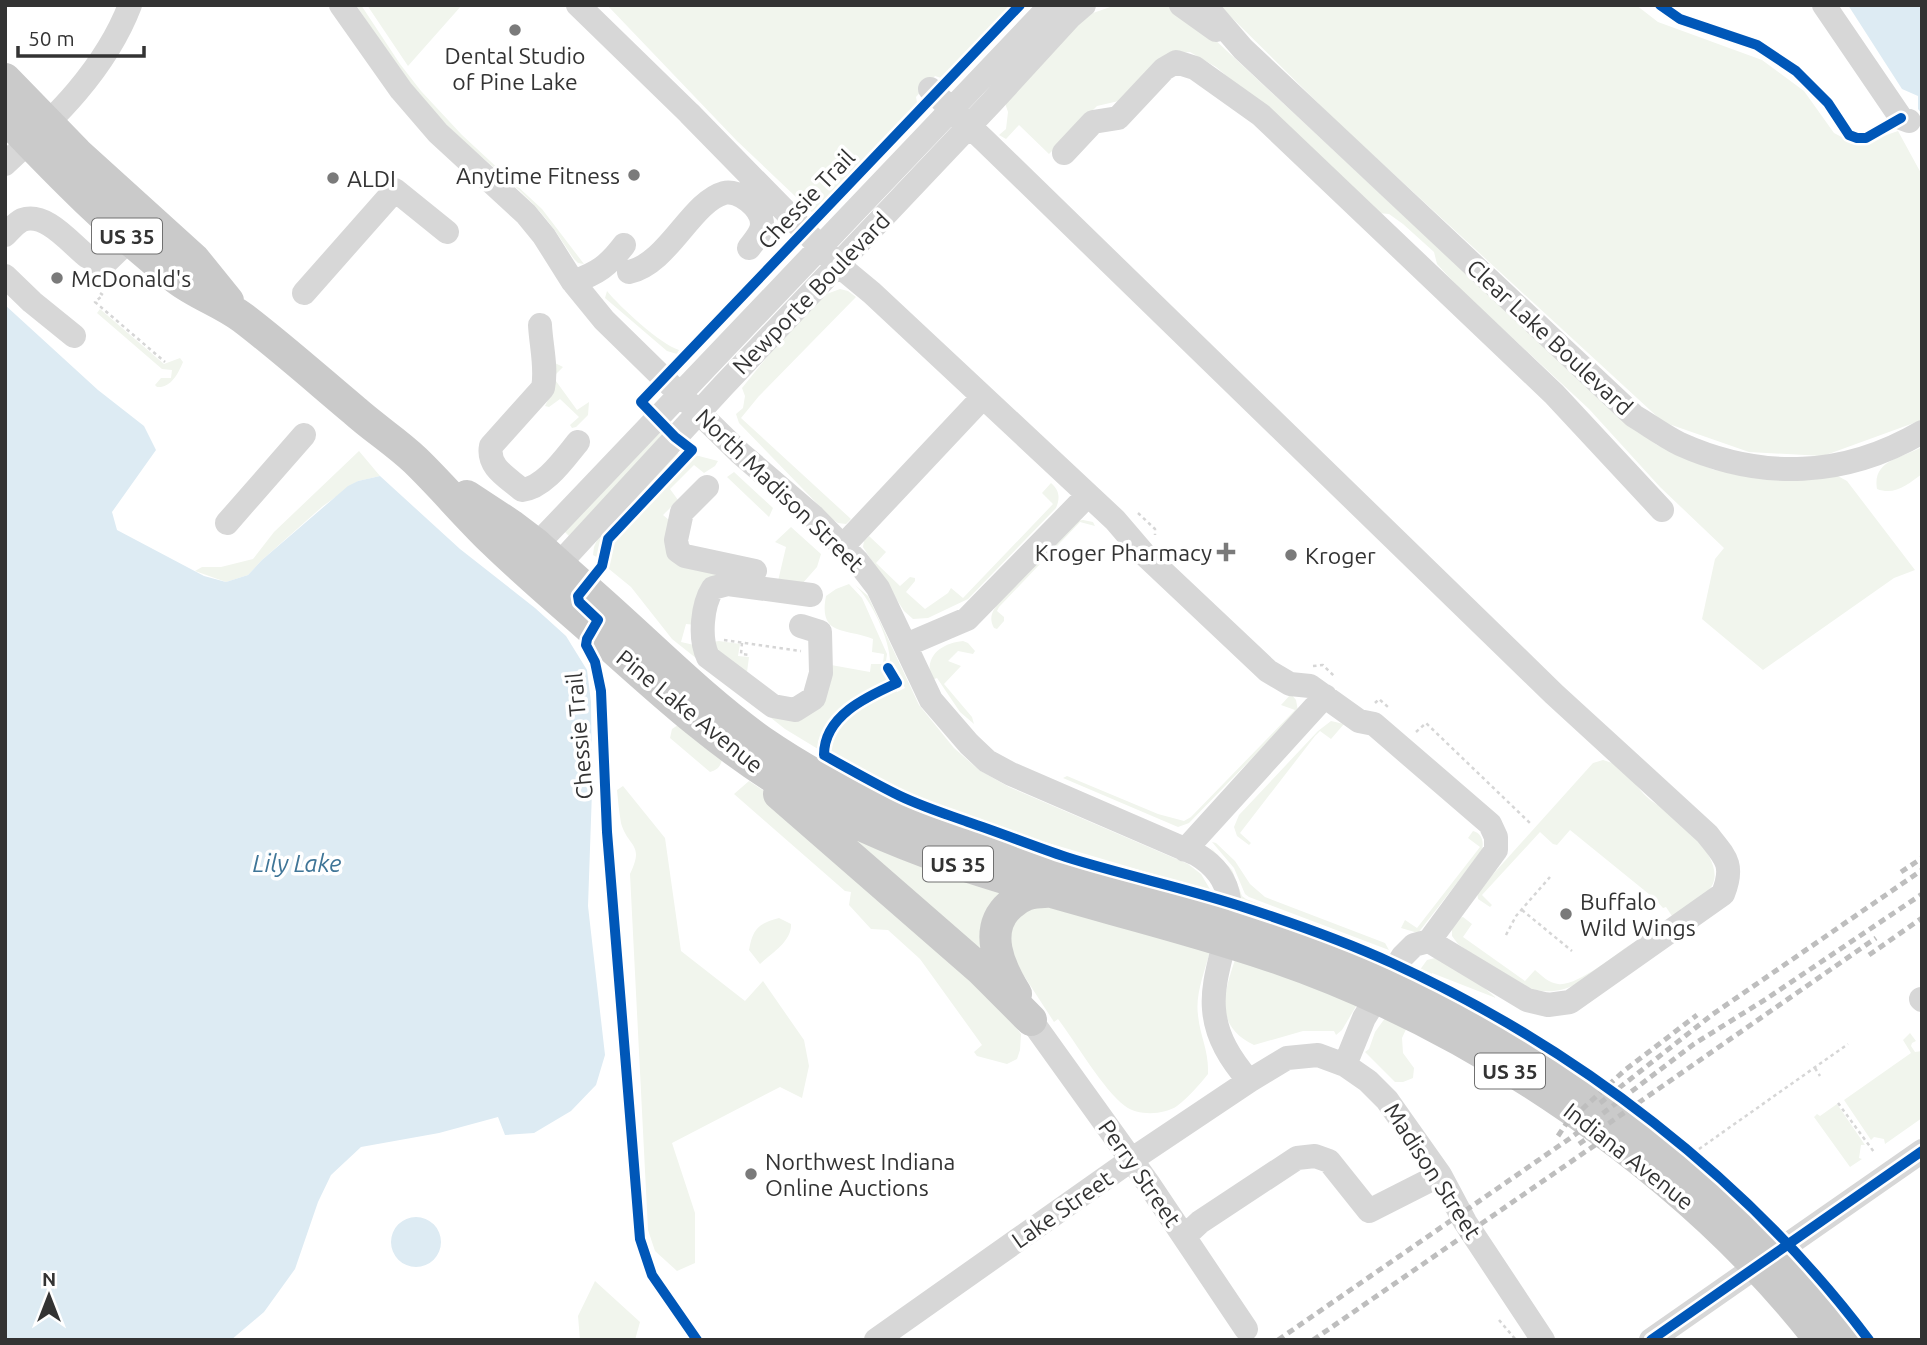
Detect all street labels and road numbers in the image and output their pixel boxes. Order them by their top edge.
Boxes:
street label: Chessie Trail [753,144,859,254]
street label: Newporte Boulevard [727,207,895,379]
road number: US 35 [92,218,162,254]
street label: Clear Lake Boulevard [1462,254,1638,420]
street label: North Madison Street [691,404,869,576]
street label: Pine Lake Avenue [612,644,768,778]
street label: Chessie Trail [561,671,597,801]
road number: US 35 [923,846,993,882]
road number: US 35 [1475,1054,1545,1088]
street label: Madison Street [1380,1098,1486,1244]
street label: Indiana Avenue [1559,1098,1699,1214]
street label: Perry Street [1094,1115,1186,1231]
street label: Lake Street [1007,1165,1117,1253]

